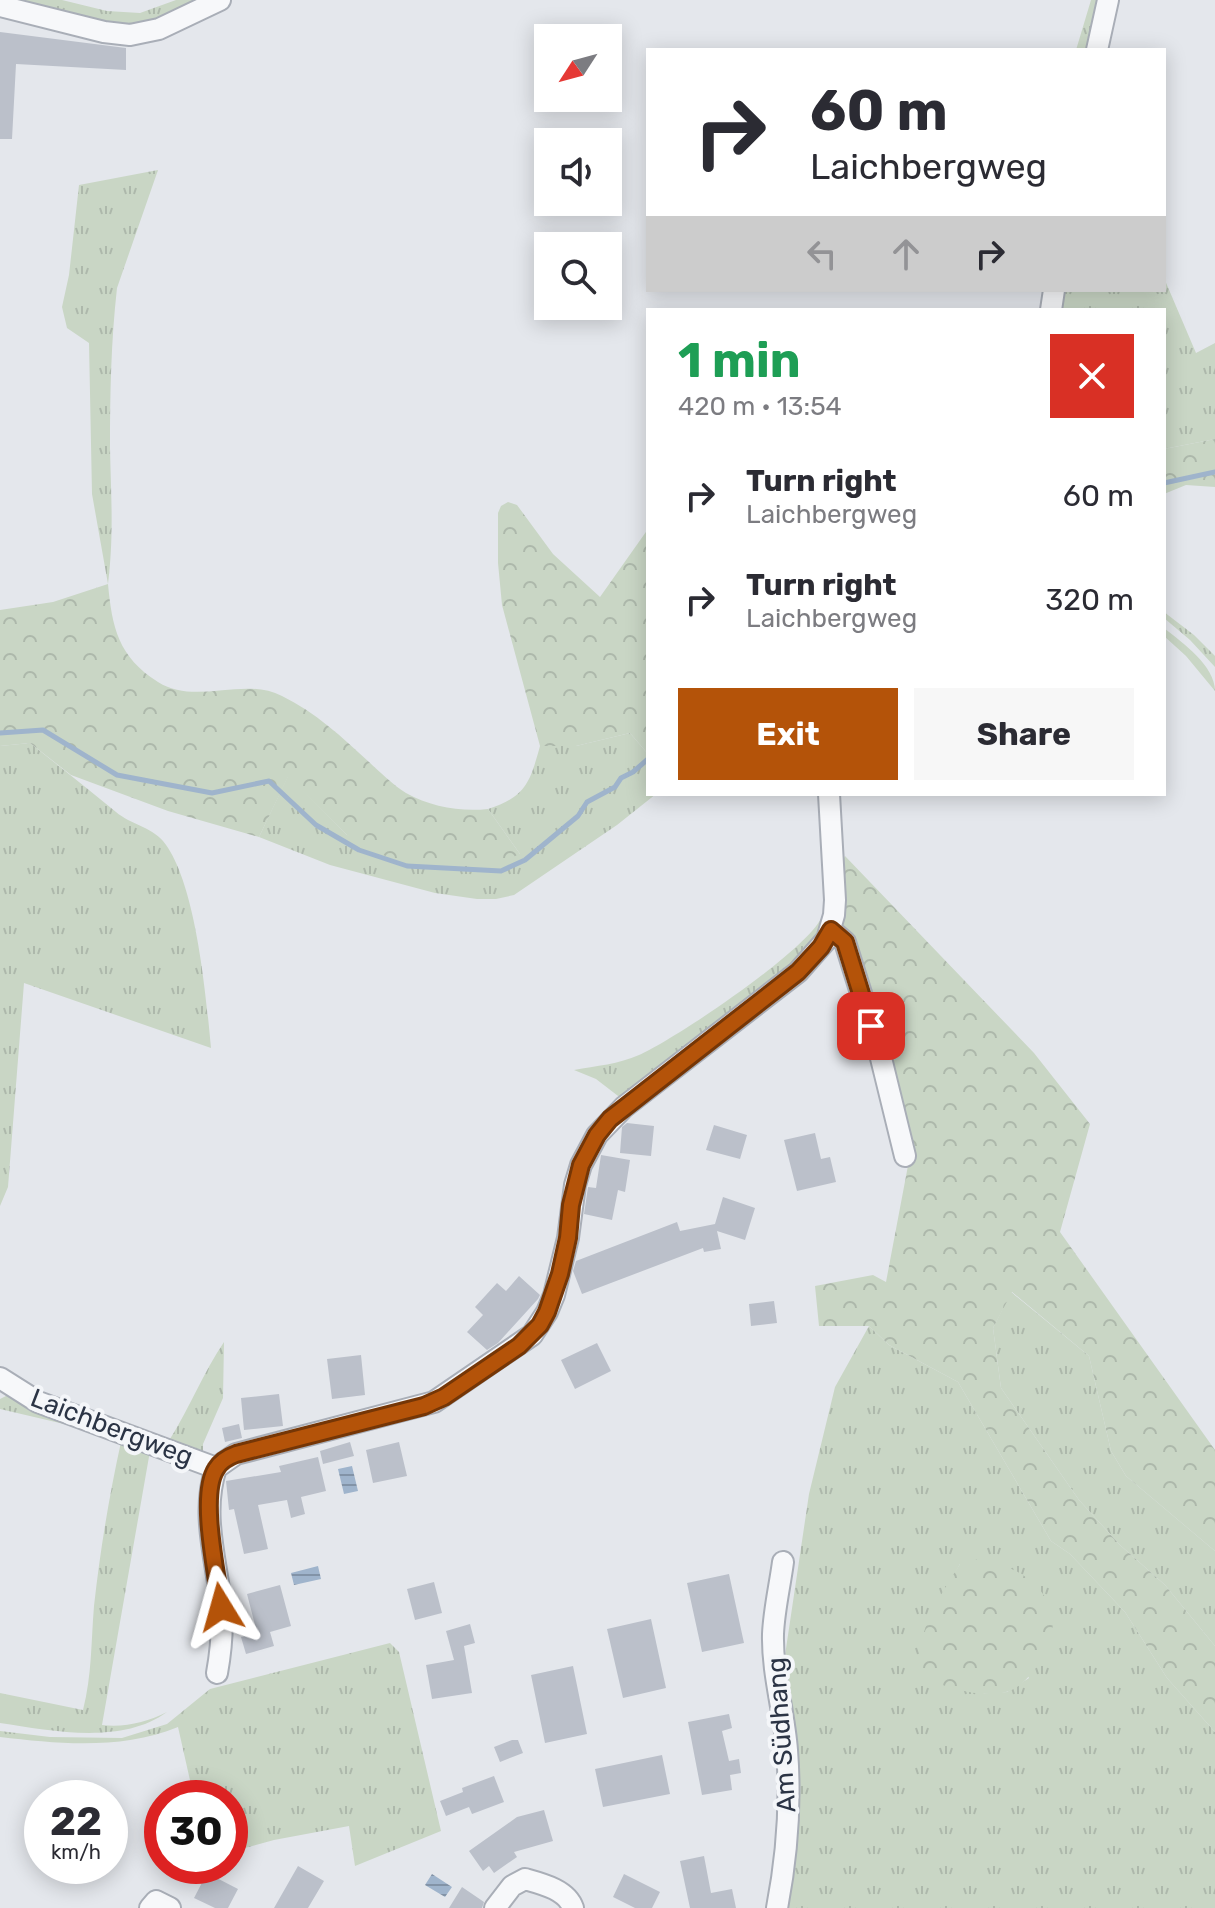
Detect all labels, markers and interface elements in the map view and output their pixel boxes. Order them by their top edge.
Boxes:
north arrow [534,24,622,112]
map controls [534,24,622,320]
text: 60 m [810,78,948,144]
icon: right [678,80,782,184]
button: sound [534,128,622,216]
text: Laichbergweg [810,145,1047,188]
button: search [534,232,622,320]
icon: left [800,232,844,276]
icon: ahead [884,232,928,276]
icon: right [968,232,1012,276]
text: 1 min [678,332,801,389]
button: close [1050,334,1134,418]
text: 420 m · 13:54 [678,391,842,422]
text: Turn right [746,463,897,499]
icon: right [678,474,722,518]
text: 60 m [1063,478,1134,514]
text: Laichbergweg [746,499,917,530]
text: Turn right [746,567,897,603]
icon: right [678,578,722,622]
text: 320 m [1045,582,1134,618]
text: Laichbergweg [746,603,917,634]
button: Exit [678,688,898,780]
button: Share [914,688,1134,780]
pin [837,992,905,1060]
icon: arrive [849,1004,893,1048]
street label: Laichbergweg [26,1382,197,1473]
position arrow [179,1565,263,1649]
street label: Am Südhang [761,1656,802,1814]
speed limit sign: 30 [144,1780,248,1884]
text: 22 [50,1798,102,1845]
text: km/h [51,1840,101,1864]

